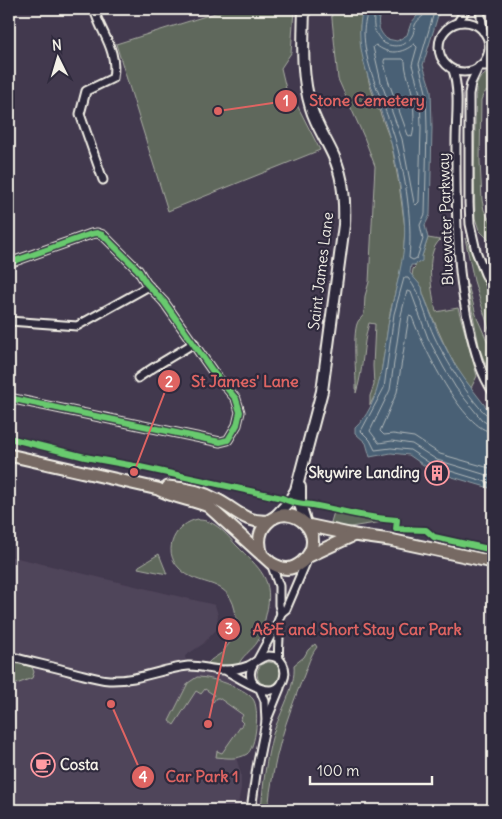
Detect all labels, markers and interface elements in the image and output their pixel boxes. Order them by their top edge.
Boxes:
north arrow [32,32,82,82]
text: N [51,36,62,54]
callout: Stone Cemetery [274,85,434,116]
text: Stone Cemetery [309,90,425,111]
text: 1 [283,91,289,110]
street label: Bluewater Parkway [434,152,457,286]
street label: Saint James Lane [304,211,337,331]
callout: St James' Lane [156,366,308,397]
text: St James' Lane [191,371,299,391]
text: 2 [165,372,173,391]
building icon: Skywire Landing [424,460,450,486]
place label: Skywire Landing [308,463,420,483]
callout: A&E and Short Stay Car Park [217,614,471,645]
text: 3 [225,619,233,638]
text: A&E and Short Stay Car Park [252,619,462,640]
cafe icon: Costa [30,752,56,778]
scale bar [310,754,432,786]
place label: Costa [60,755,99,774]
callout: Car Park 1 [130,761,248,792]
text: 100 m [317,761,359,780]
text: Car Park 1 [165,766,239,786]
text: 4 [139,767,148,786]

